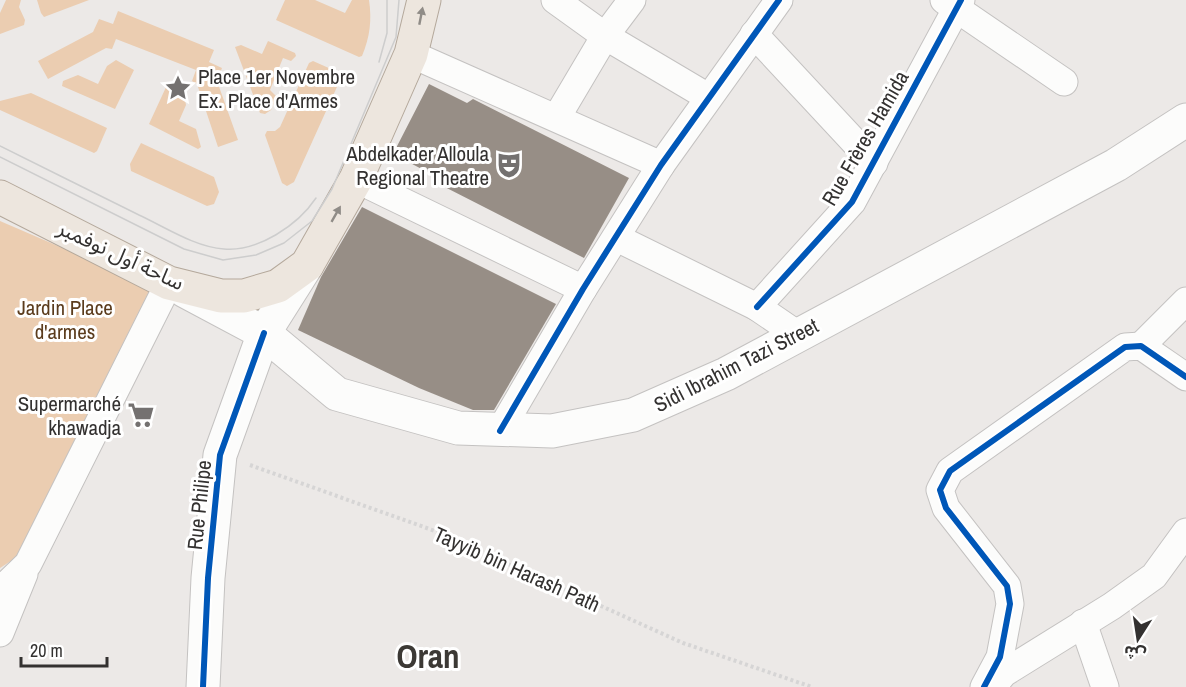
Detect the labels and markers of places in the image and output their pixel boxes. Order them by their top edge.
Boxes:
place label: Place 1er Novembre Ex. Place d'Armes [198,62,355,115]
place icon: Place 1er Novembre Ex. Place d'Armes [163,73,193,103]
place label: Abdelkader Alloula Regional Theatre [345,139,489,192]
theatre icon: Abdelkader Alloula Regional Theatre [494,150,524,180]
place label: Supermarché khawadja [18,389,121,442]
supermarket icon: Supermarché khawadja [126,400,156,430]

